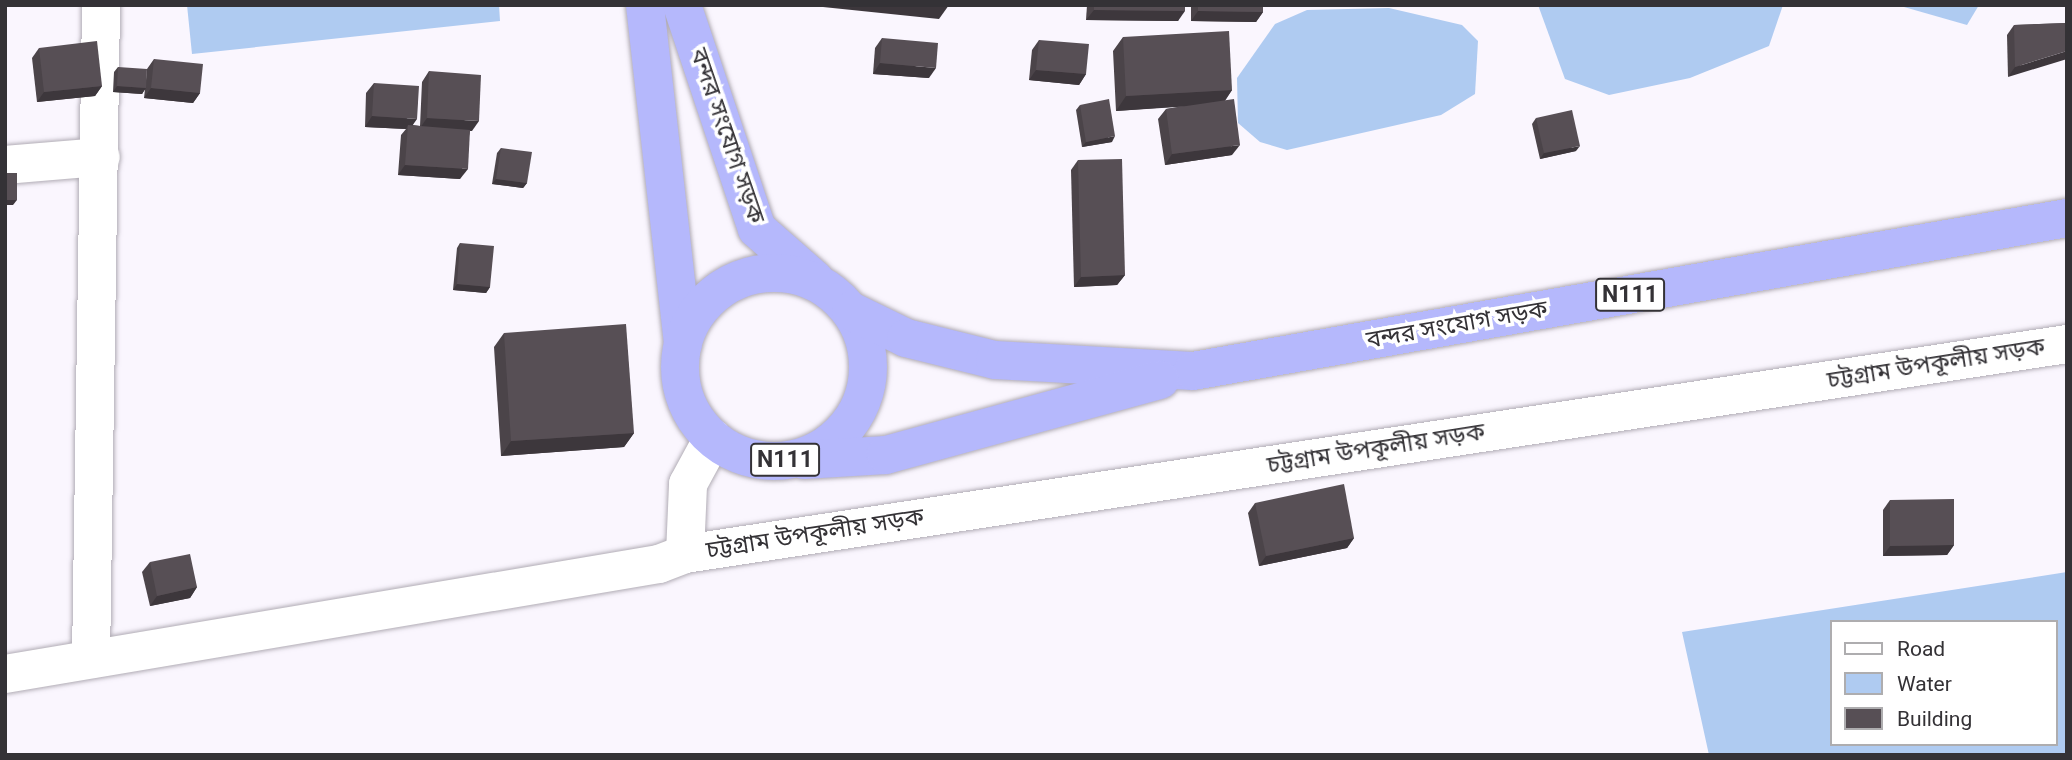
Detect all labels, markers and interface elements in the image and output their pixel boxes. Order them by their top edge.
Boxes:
street label: বন্দর সংযোগ সড়ক [684,45,770,227]
road number: N111 [1595,276,1665,314]
street label: বন্দর সংযোগ সড়ক [1364,295,1550,355]
street label: চট্টগ্রাম উপকূলীয় সড়ক [1825,333,2047,395]
street label: চট্টগ্রাম উপকূলীয় সড়ক [1265,418,1487,480]
road number: N111 [750,440,820,480]
street label: চট্টগ্রাম উপকূলীয় সড়ক [704,503,926,565]
legend [1830,620,2058,746]
text: Road [1897,637,1945,661]
text: Water [1897,672,1952,696]
text: Building [1897,707,1972,731]

